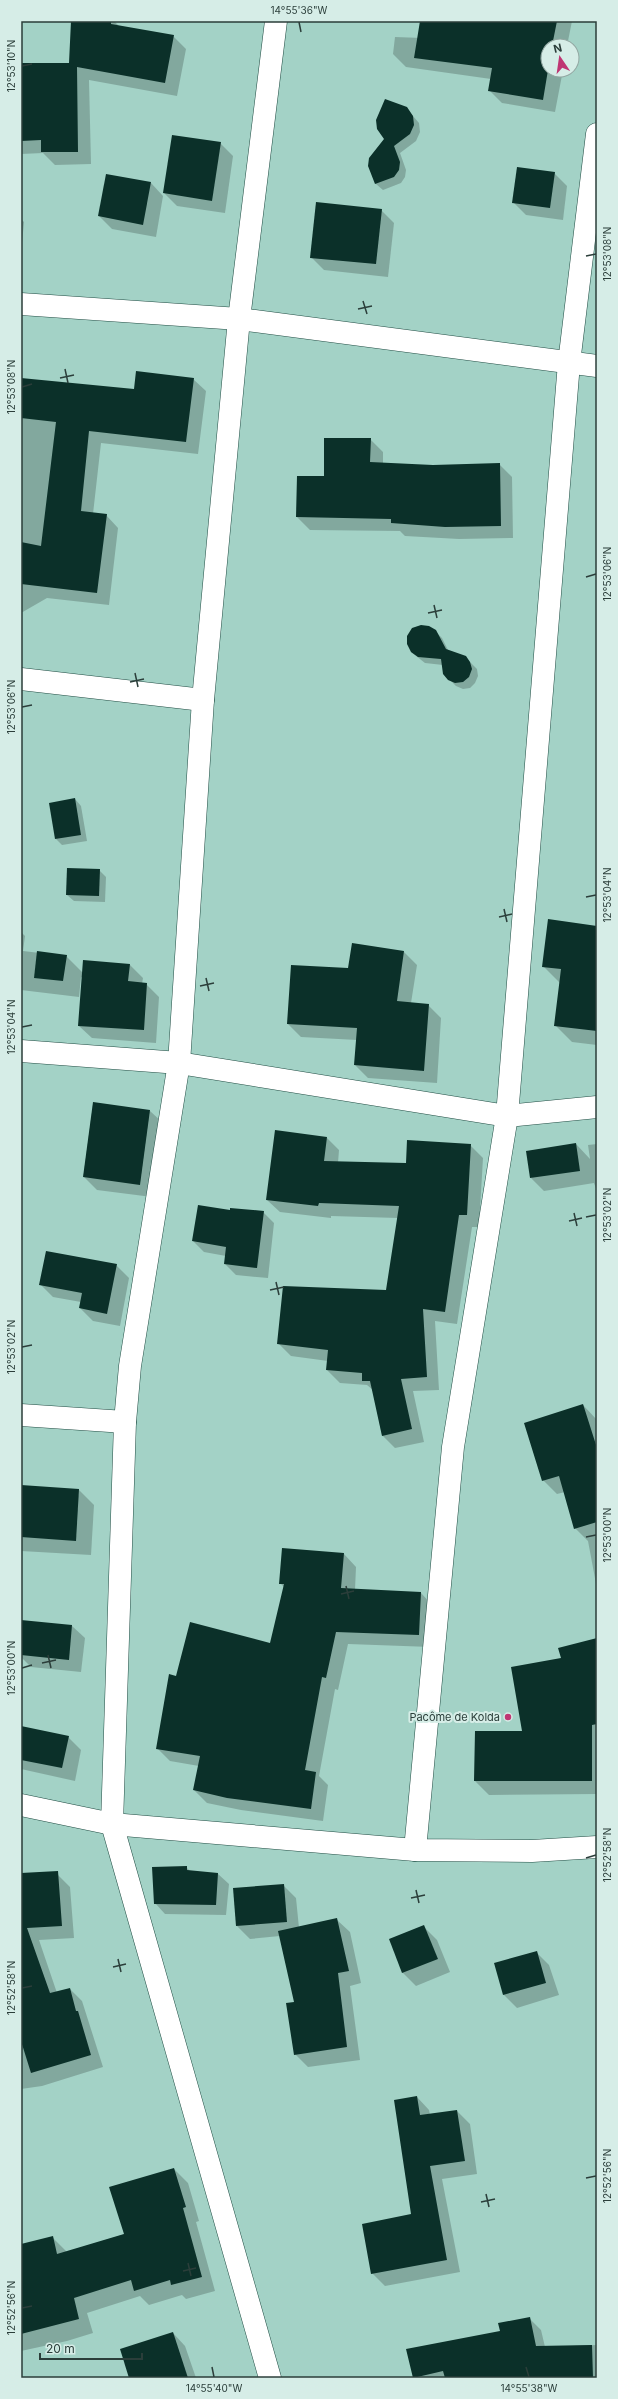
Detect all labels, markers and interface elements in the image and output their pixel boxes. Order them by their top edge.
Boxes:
text: 14°55'36"W [271,4,328,16]
north arrow [540,38,580,78]
text: 12°53'10"N [5,40,17,92]
text: N [552,40,563,56]
text: 12°53'08"N [601,227,613,281]
text: 12°53'08"N [5,360,17,414]
text: 12°53'06"N [601,547,613,601]
text: 12°53'06"N [5,680,17,734]
text: 12°53'04"N [601,868,613,922]
text: 12°53'04"N [5,1000,17,1054]
text: 12°53'02"N [601,1188,613,1242]
text: 12°53'02"N [5,1320,17,1374]
text: 12°53'00"N [601,1508,613,1562]
text: 12°53'00"N [5,1641,17,1695]
place label: Pacôme de Kolda [409,1710,500,1724]
marker: Pacôme de Kolda [503,1712,513,1722]
text: 12°52'58"N [601,1828,613,1882]
text: 12°52'58"N [5,1961,17,2015]
text: 12°52'56"N [601,2149,613,2203]
text: 12°52'56"N [5,2281,17,2335]
scale bar [40,2335,142,2361]
text: 20 m [46,2341,75,2356]
text: 14°55'40"W [186,2382,242,2394]
text: 14°55'38"W [501,2382,558,2394]

